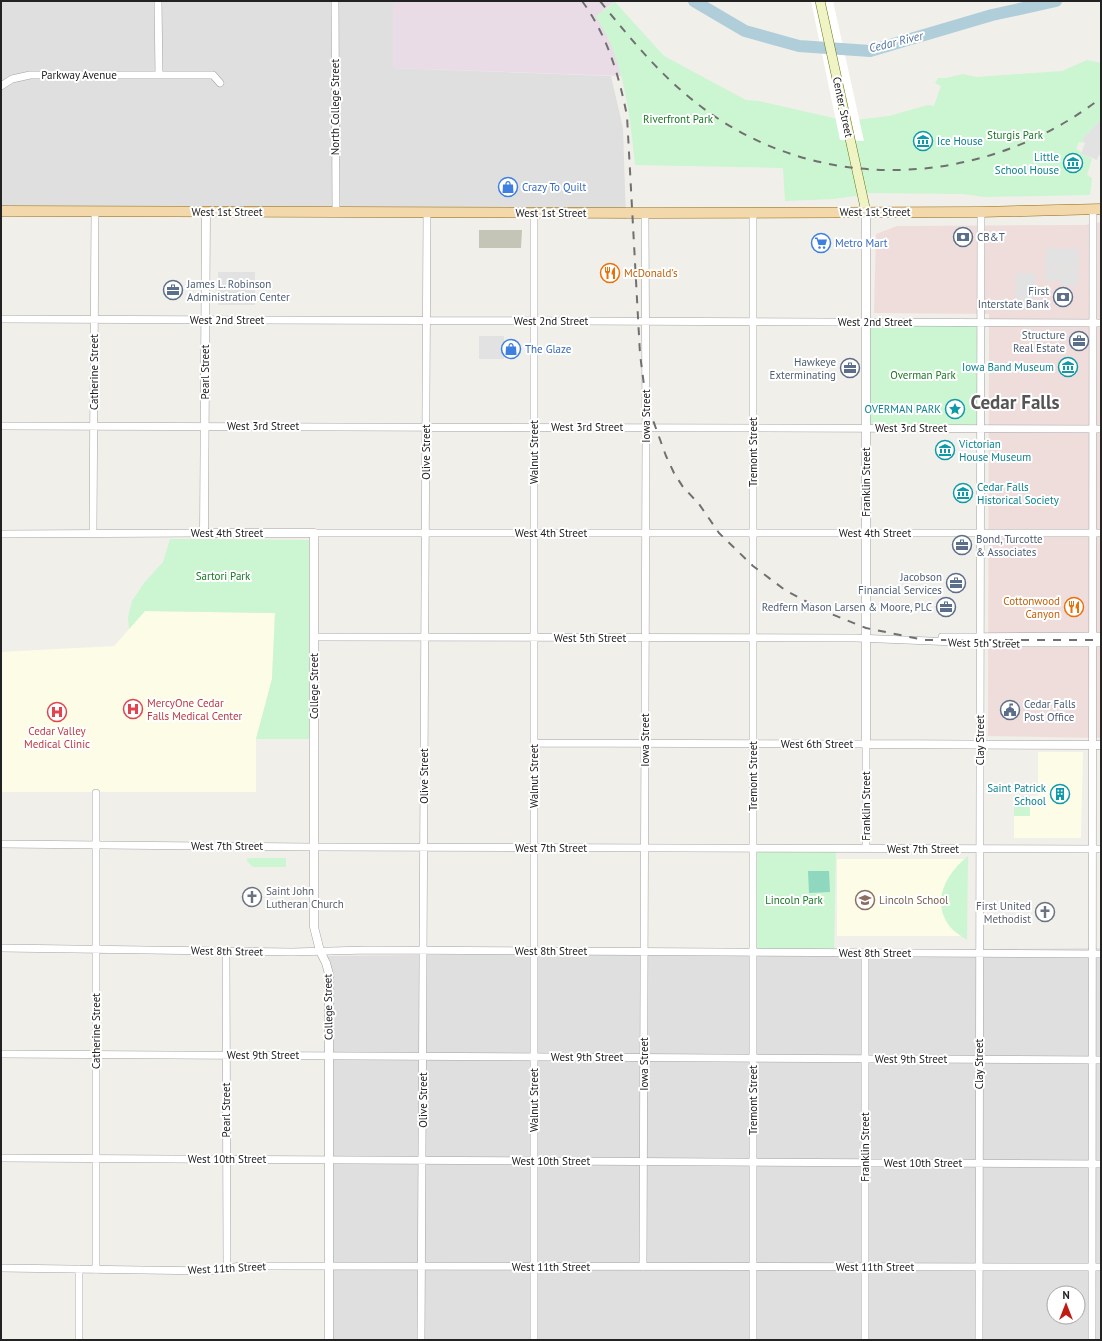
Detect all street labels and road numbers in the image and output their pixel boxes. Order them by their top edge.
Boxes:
street label: North College Street [328,59,342,155]
street label: Parkway Avenue [41,68,117,82]
street label: Center Street [830,75,856,139]
street label: West 1st Street [192,205,263,219]
street label: West 1st Street [840,205,911,219]
street label: West 1st Street [516,206,587,220]
street label: West 2nd Street [190,313,265,327]
street label: West 2nd Street [514,314,589,328]
street label: West 2nd Street [838,315,913,329]
street label: Catherine Street [87,334,101,410]
street label: Pearl Street [198,344,212,399]
street label: Iowa Street [639,389,653,443]
street label: Tremont Street [746,417,760,487]
street label: West 3rd Street [227,419,299,433]
street label: Walnut Street [527,420,541,484]
street label: West 3rd Street [551,420,623,434]
street label: West 3rd Street [875,421,947,435]
street label: Olive Street [419,424,433,480]
street label: Franklin Street [859,447,873,517]
street label: West 4th Street [191,526,263,540]
street label: West 4th Street [515,526,587,540]
street label: West 4th Street [839,526,911,540]
street label: West 5th Street [554,631,626,645]
street label: West 5th Street [948,635,1021,651]
street label: College Street [307,653,321,719]
street label: Iowa Street [638,713,652,767]
street label: Clay Street [973,714,987,765]
street label: West 6th Street [781,737,853,751]
street label: Tremont Street [746,741,760,811]
street label: Walnut Street [527,744,541,808]
street label: Olive Street [417,748,431,804]
street label: Franklin Street [859,771,873,841]
street label: West 7th Street [191,839,263,853]
street label: West 7th Street [515,841,587,855]
street label: West 7th Street [887,842,959,856]
street label: West 8th Street [191,943,264,959]
street label: West 8th Street [515,944,587,958]
street label: West 8th Street [839,946,911,960]
street label: College Street [320,974,336,1040]
street label: Catherine Street [89,993,103,1069]
street label: Iowa Street [637,1037,651,1091]
street label: Clay Street [972,1038,986,1089]
street label: West 9th Street [227,1048,299,1062]
street label: West 9th Street [551,1050,623,1064]
street label: West 9th Street [875,1052,947,1066]
street label: Tremont Street [746,1065,760,1135]
street label: Walnut Street [527,1068,541,1132]
street label: Olive Street [416,1072,430,1128]
street label: Pearl Street [219,1082,233,1137]
street label: Franklin Street [858,1112,872,1182]
street label: West 10th Street [188,1152,266,1166]
street label: West 10th Street [512,1154,590,1168]
street label: West 10th Street [884,1156,962,1170]
street label: West 11th Street [188,1259,267,1277]
street label: West 11th Street [512,1260,590,1274]
street label: West 11th Street [836,1260,914,1274]

